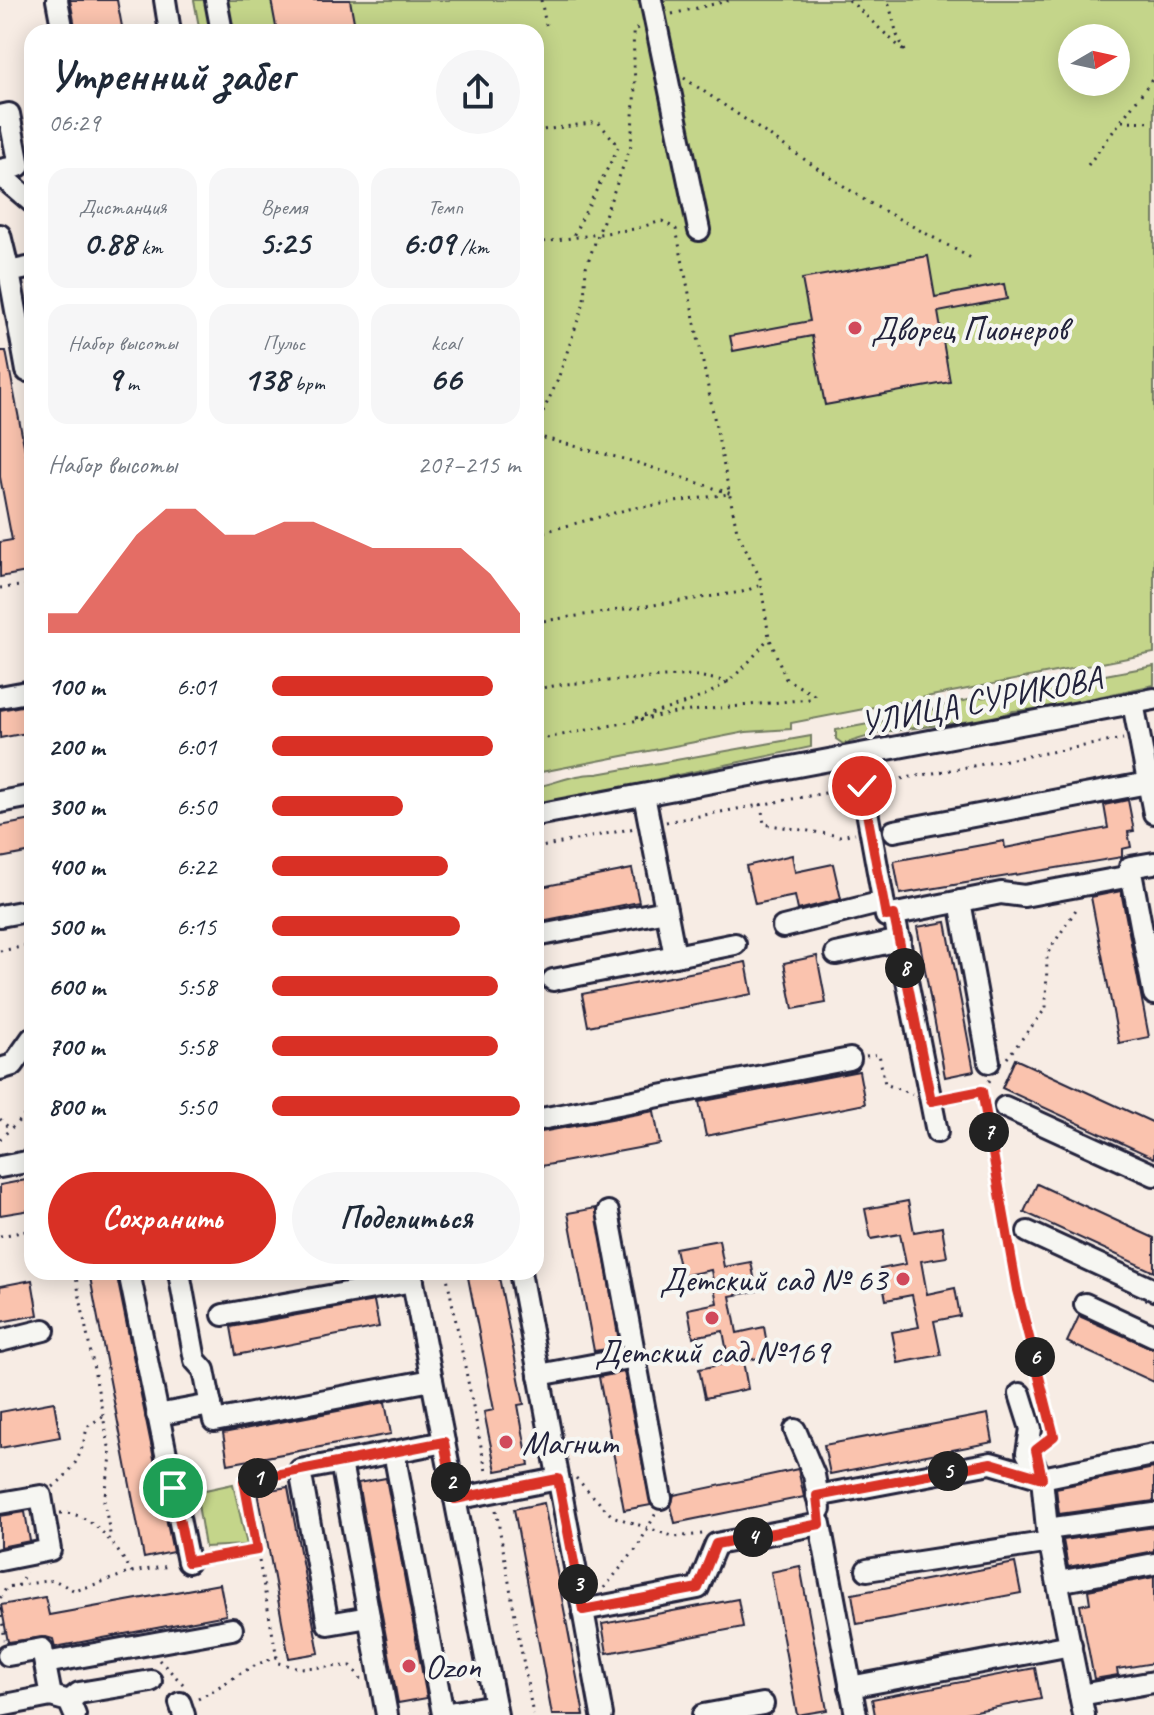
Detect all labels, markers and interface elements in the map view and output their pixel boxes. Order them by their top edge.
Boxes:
north arrow [1058,24,1130,96]
map controls [1058,24,1130,96]
text: Утренний забег [48,48,293,103]
button: share [436,50,520,134]
text: 06:29 [48,106,100,139]
text: Дистанция [79,193,167,221]
text: Время [261,193,307,221]
text: Темп [428,193,463,221]
text: 0.88 [83,221,136,264]
text: 5:25 [258,221,310,264]
text: 6:09 [402,221,455,264]
text: km [136,233,162,261]
text: /km [455,233,489,261]
place label: Дворец Пионеров [871,307,1074,350]
marker: Дворец Пионеров [846,319,864,337]
text: Набор высоты [68,329,177,357]
text: Пульс [263,329,305,357]
text: kcal [431,329,460,357]
text: 9 [106,357,121,400]
text: 138 [243,357,289,400]
text: 66 [429,357,461,400]
text: m [121,369,139,397]
text: bpm [289,369,325,397]
text: Набор высоты [48,448,177,481]
text: 207–215 m [417,448,520,481]
street label: УЛИЦА СУРИКОВА [857,655,1107,744]
text: 100 m [48,670,104,703]
text: 6:01 [176,670,216,703]
text: 200 m [48,730,104,763]
text: 6:01 [176,730,216,763]
pin [828,752,896,820]
icon: check [840,764,884,808]
text: 300 m [48,790,104,823]
text: 6:50 [176,790,216,823]
text: 400 m [48,850,104,883]
text: 6:22 [176,850,216,883]
text: 500 m [48,910,104,943]
text: 6:15 [176,910,216,943]
pin: 8 [885,948,925,988]
text: 8 [900,954,910,982]
text: 600 m [48,970,105,1003]
text: 5:58 [176,970,216,1003]
text: 700 m [48,1030,104,1063]
text: 5:58 [176,1030,216,1063]
text: 800 m [48,1090,104,1123]
text: 5:50 [176,1090,216,1123]
pin: 7 [969,1112,1009,1152]
text: 7 [984,1118,994,1146]
button: Сохранить [48,1172,276,1264]
button: Поделиться [292,1172,520,1264]
place label: Детский сад № 63 [659,1258,890,1301]
marker: Детский сад № 63 [894,1270,912,1288]
marker: Детский сад №169 [703,1309,721,1327]
place label: Детский сад №169 [595,1330,832,1373]
pin: 6 [1015,1337,1055,1377]
text: 6 [1030,1343,1040,1371]
place label: Магнит [522,1421,620,1464]
marker: Магнит [497,1433,515,1451]
pin: 5 [928,1451,968,1491]
pin [139,1454,207,1522]
text: 5 [943,1457,953,1485]
pin: 1 [238,1458,278,1498]
pin: 2 [431,1462,471,1502]
text: 1 [253,1464,263,1492]
icon: arrive [151,1466,195,1510]
text: 2 [446,1468,456,1496]
pin: 4 [733,1517,773,1557]
text: 4 [748,1523,758,1551]
pin: 3 [558,1564,598,1604]
text: 3 [573,1570,583,1598]
place label: Ozon [425,1645,482,1688]
marker: Ozon [400,1657,418,1675]

